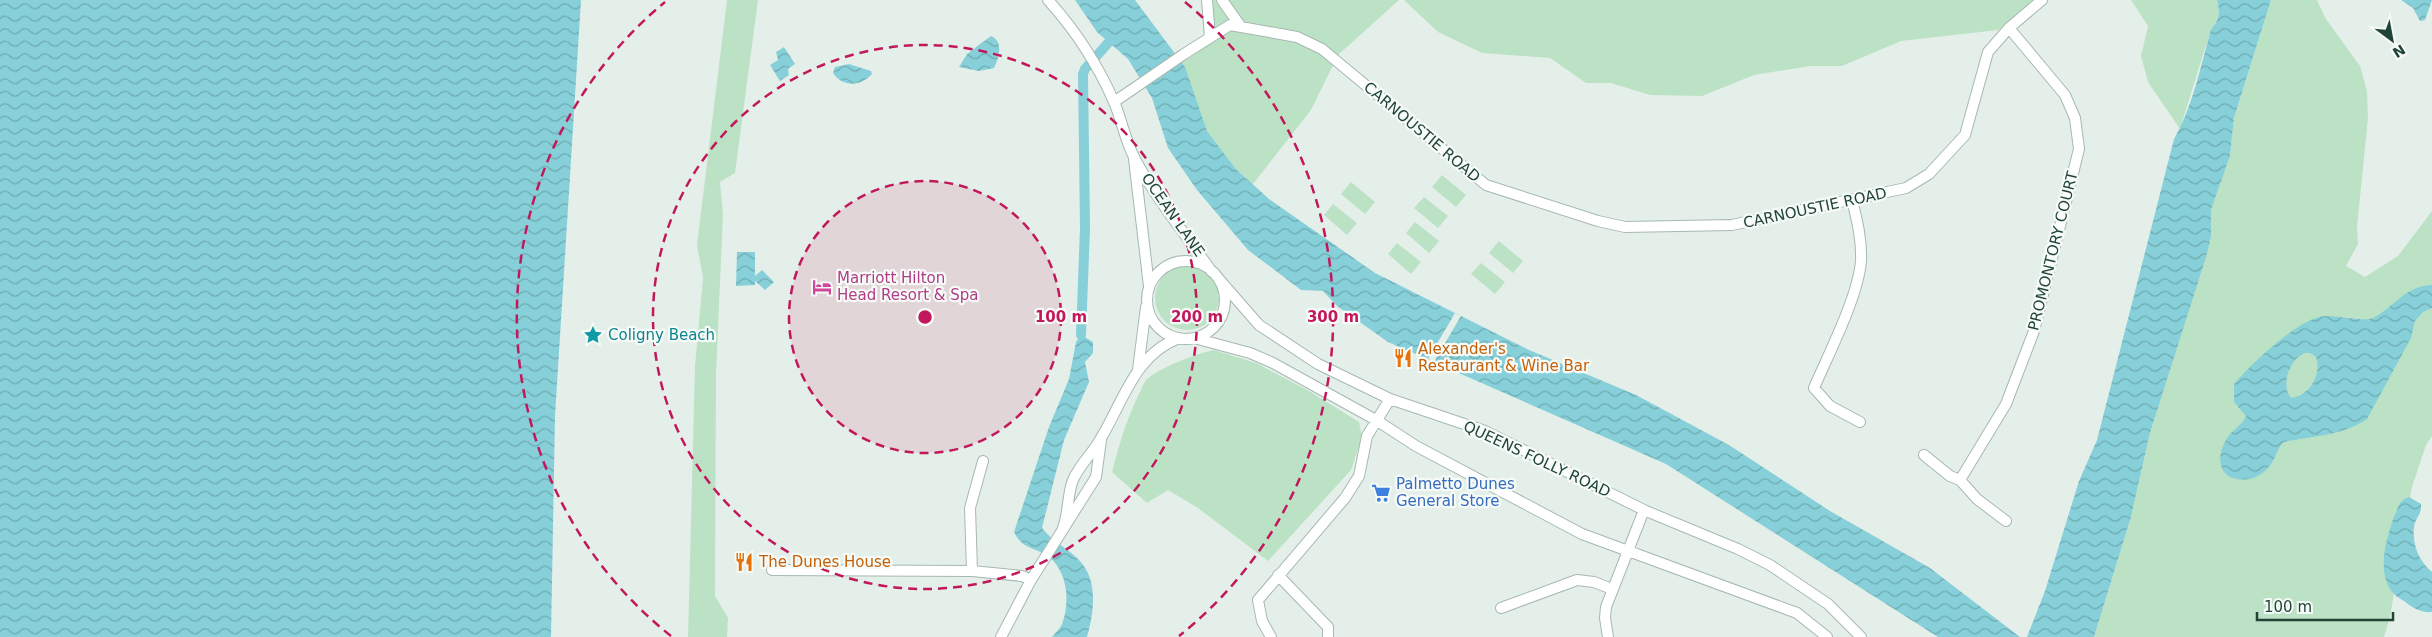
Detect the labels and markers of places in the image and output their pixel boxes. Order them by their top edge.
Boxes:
place label: Marriott Hilton Head Resort & Spa [837,269,978,304]
hotel icon: Marriott Hilton Head Resort & Spa [811,276,833,298]
centre of rings [916,308,934,326]
place icon: Coligny Beach [582,324,604,346]
place label: Coligny Beach [608,326,715,344]
place label: Alexander's Restaurant & Wine Bar [1418,340,1590,375]
restaurant icon: Alexander's Restaurant & Wine Bar [1392,347,1414,369]
place label: Palmetto Dunes General Store [1396,475,1515,510]
supermarket icon: Palmetto Dunes General Store [1370,482,1392,504]
restaurant icon: The Dunes House [733,551,755,573]
place label: The Dunes House [758,553,891,571]

